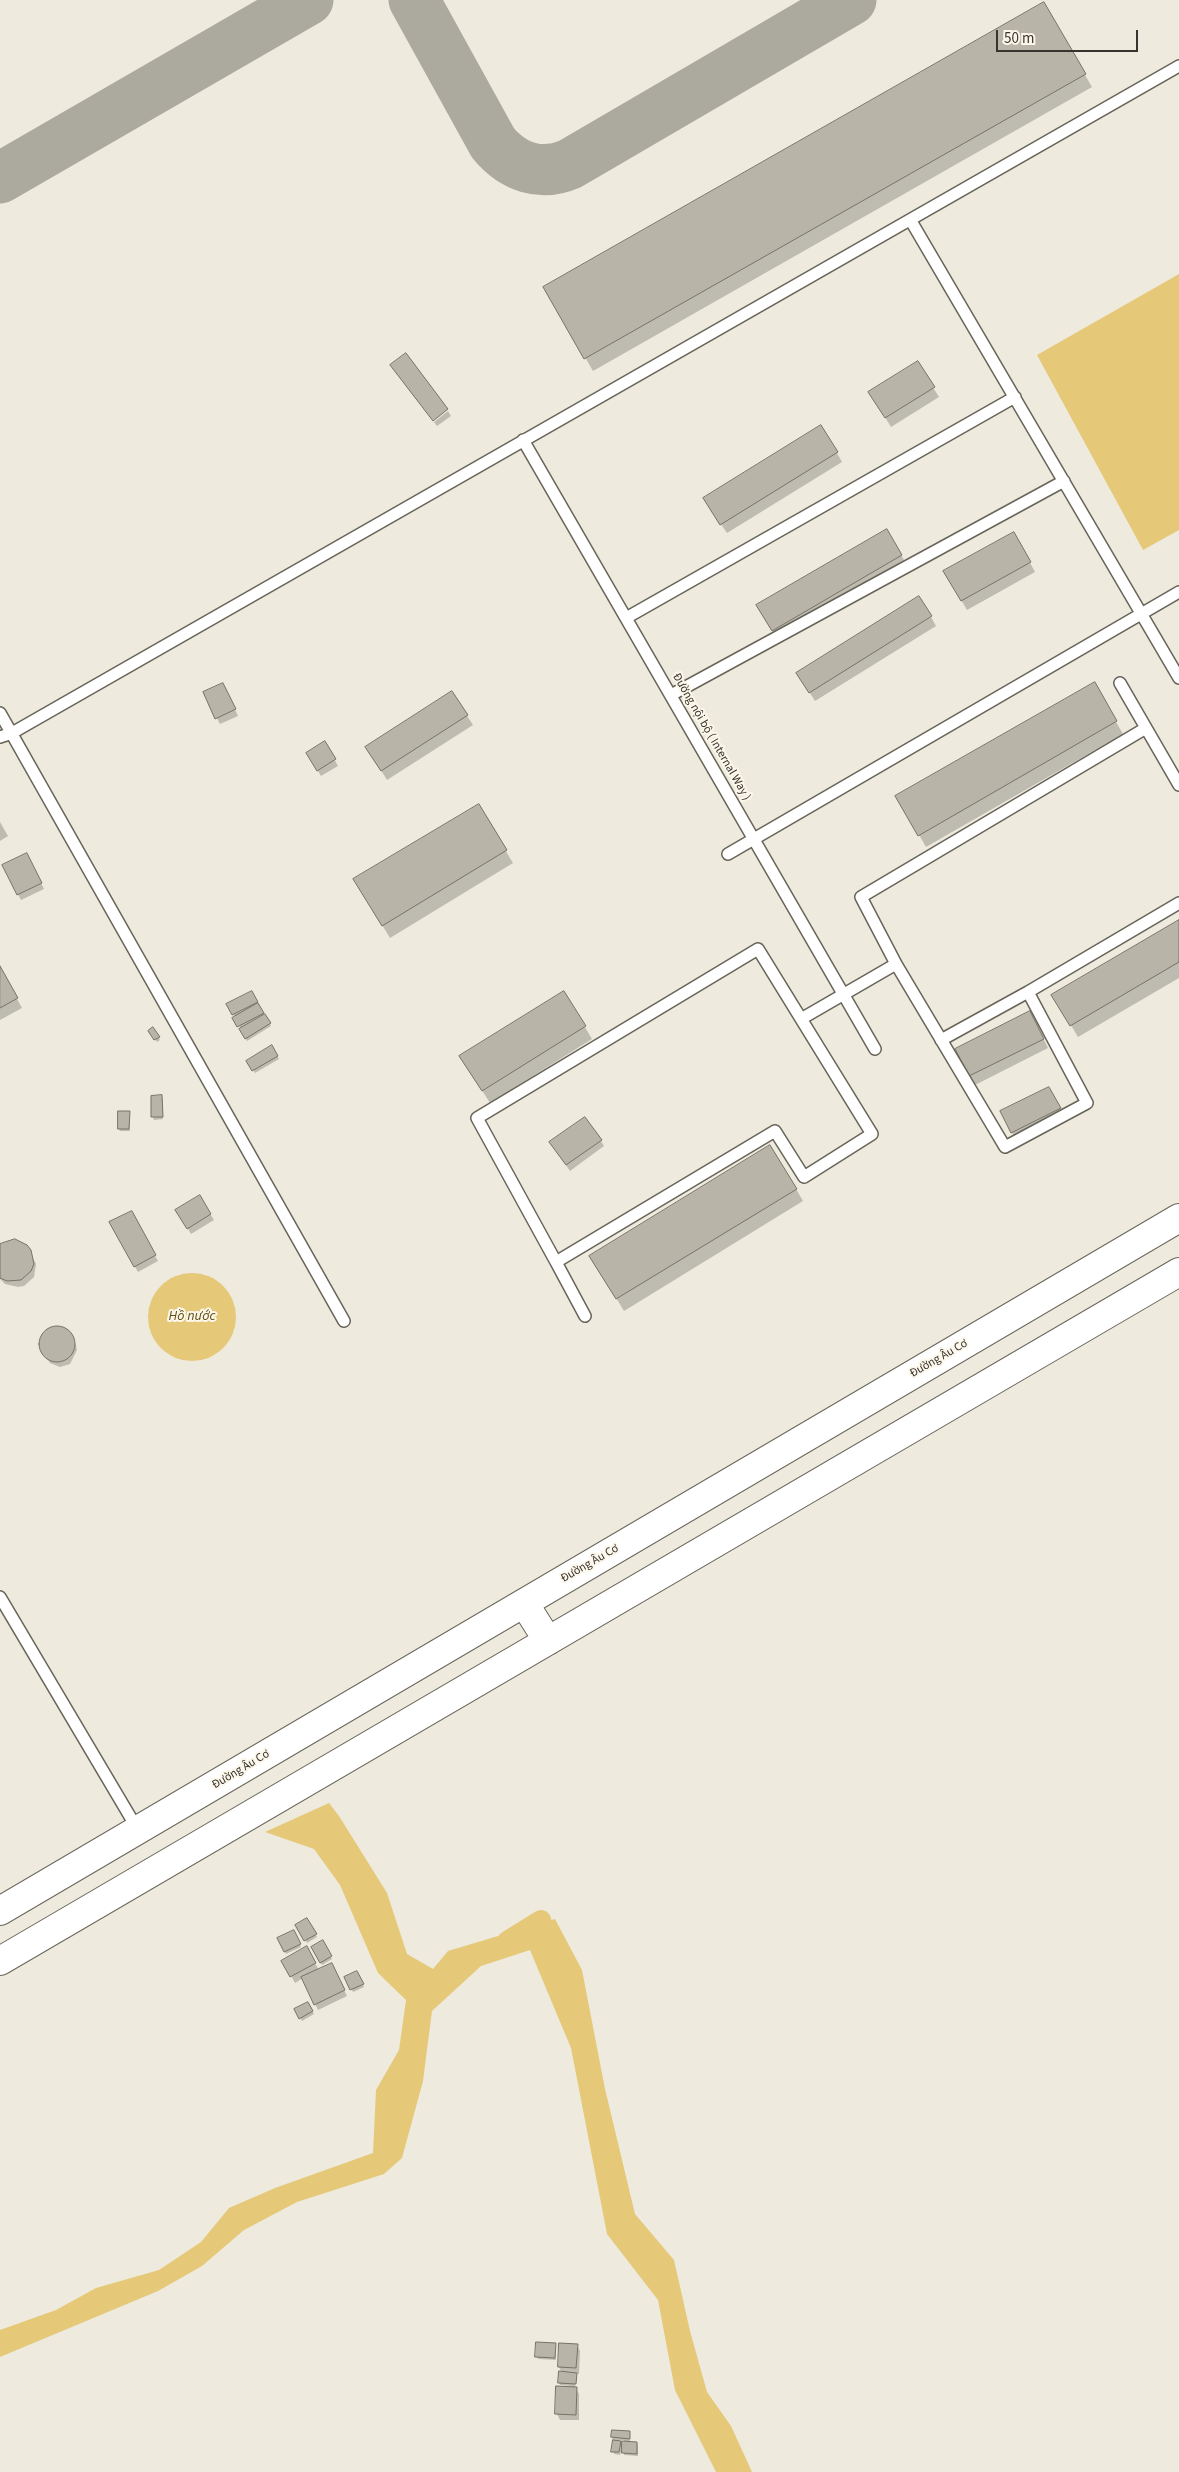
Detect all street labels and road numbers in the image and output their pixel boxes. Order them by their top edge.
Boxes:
street label: Đường nội bộ ( Internal Way ) [669,671,753,803]
street label: Đường Âu Cơ [908,1337,970,1381]
street label: Đường Âu Cơ [559,1542,621,1586]
street label: Đường Âu Cơ [210,1747,272,1793]

